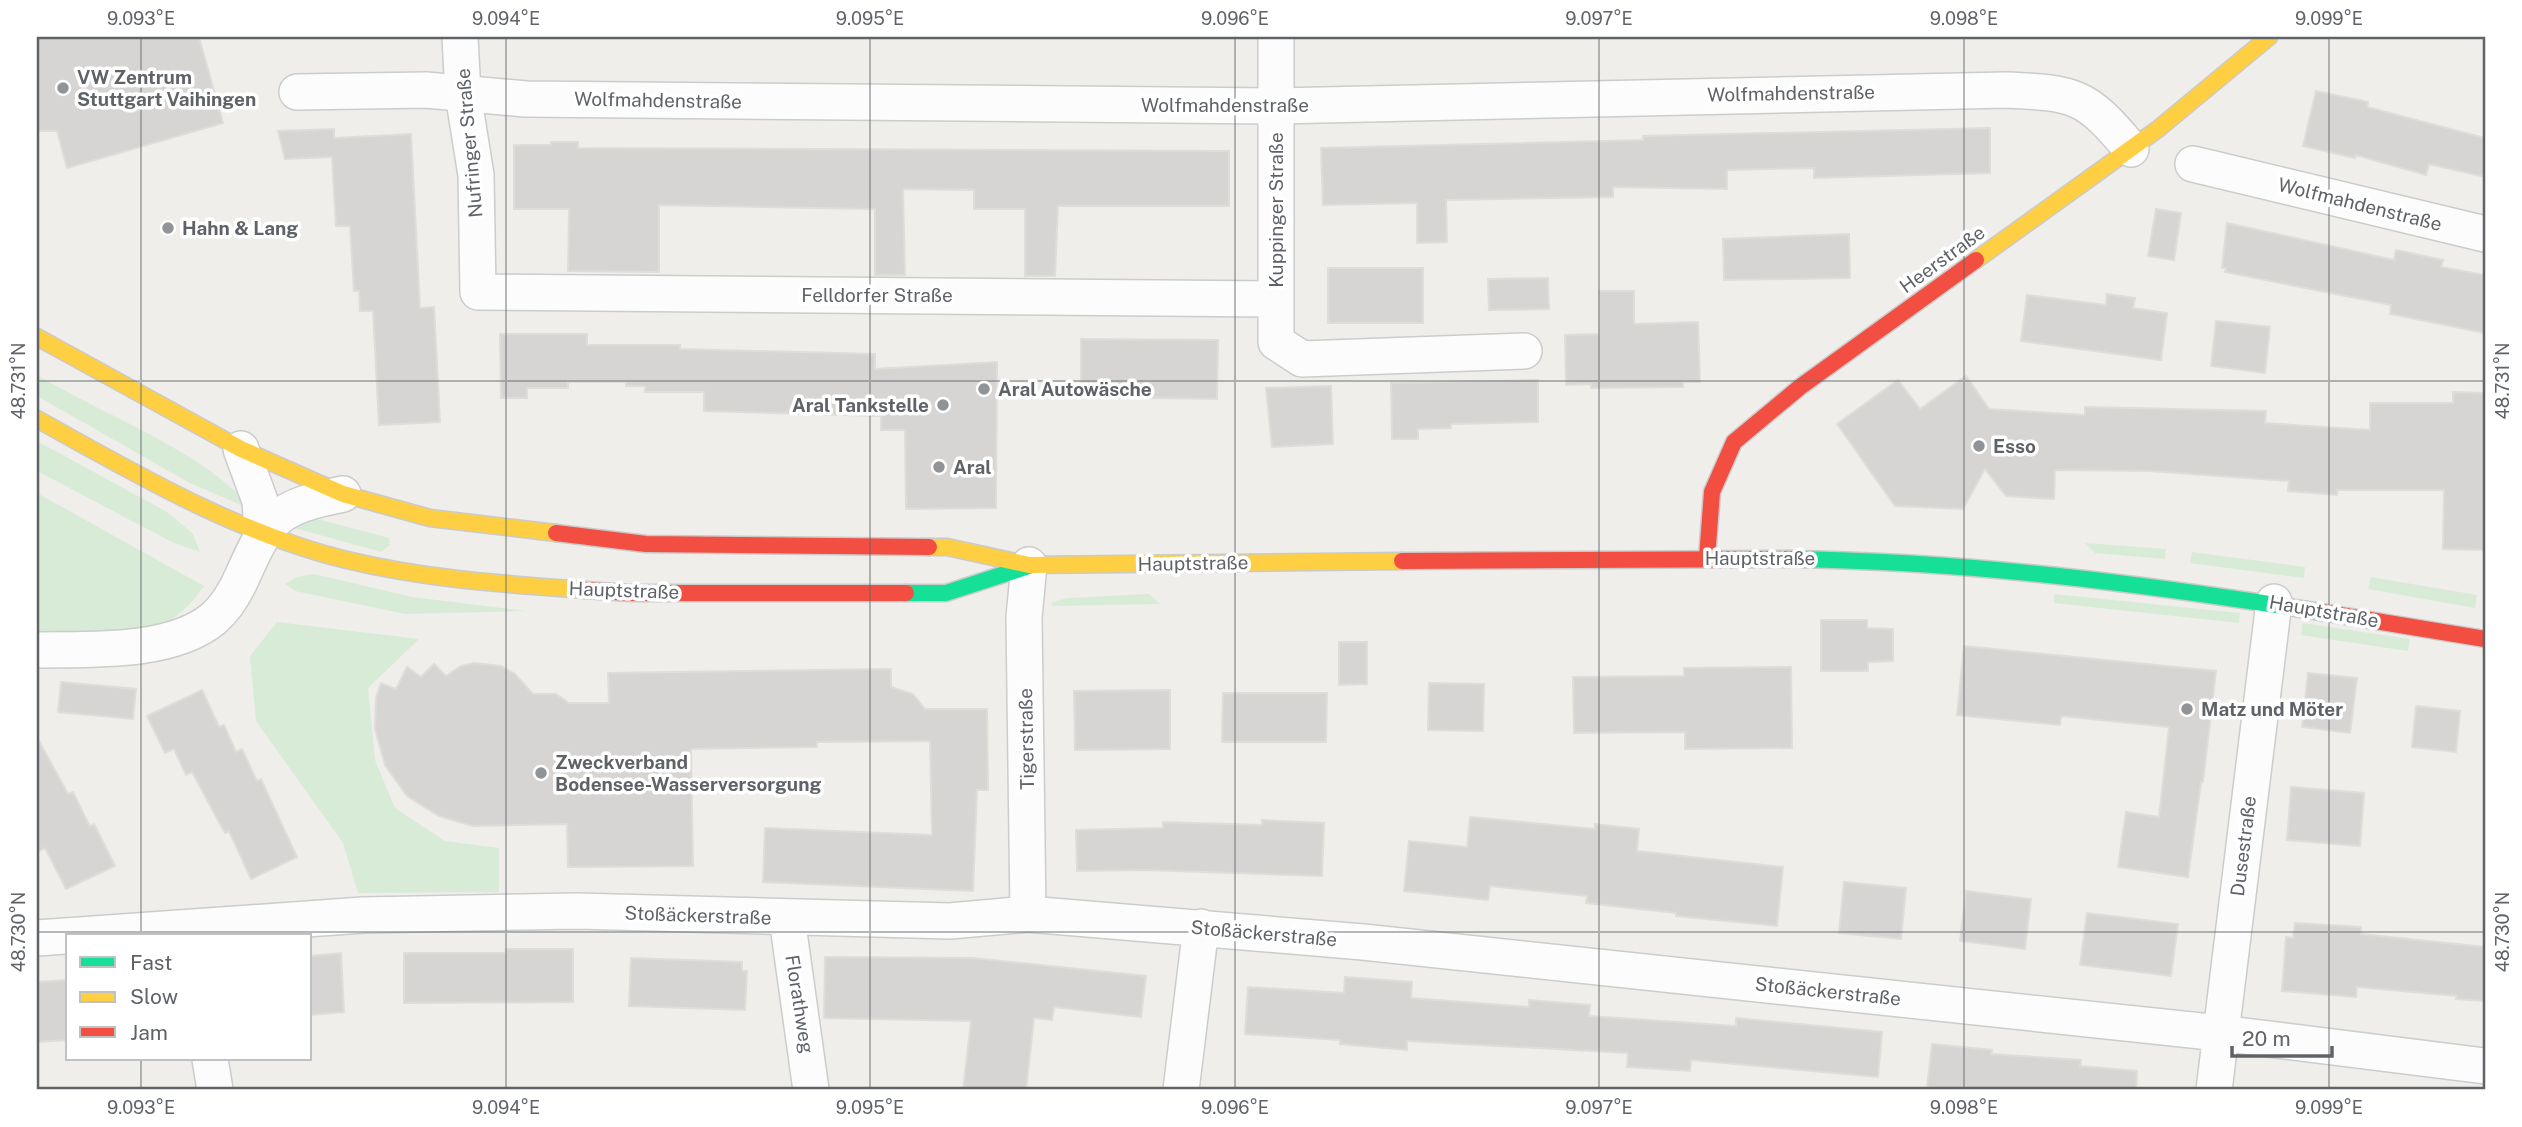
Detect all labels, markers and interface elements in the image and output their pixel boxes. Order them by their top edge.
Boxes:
text: 9.093°E [107,8,175,29]
text: 9.094°E [472,8,540,29]
text: 9.095°E [836,8,904,29]
text: 9.096°E [1201,8,1269,29]
text: 9.097°E [1565,8,1633,29]
text: 9.098°E [1930,8,1998,29]
text: 9.099°E [2295,8,2363,29]
place label: VW Zentrum Stuttgart Vaihingen [77,66,256,110]
street label: Nufringer Straße [452,67,486,219]
marker: VW Zentrum Stuttgart Vaihingen [55,80,71,96]
street label: Wolfmahdenstraße [1707,81,1875,105]
street label: Wolfmahdenstraße [574,88,742,112]
street label: Wolfmahdenstraße [1141,94,1309,116]
street label: Kuppinger Straße [1265,132,1287,288]
street label: Wolfmahdenstraße [2276,173,2444,235]
place label: Hahn & Lang [182,217,298,239]
marker: Hahn & Lang [160,220,176,236]
street label: Heerstraße [1895,221,1989,297]
street label: Felldorfer Straße [801,284,953,306]
text: 48.731°N [8,342,29,420]
text: 48.731°N [2492,342,2513,420]
place label: Aral Autowäsche [998,378,1152,400]
marker: Aral Autowäsche [976,381,992,397]
place label: Aral Tankstelle [792,394,929,416]
marker: Aral Tankstelle [935,397,951,413]
place label: Esso [1993,435,2036,457]
marker: Esso [1971,438,1987,454]
place label: Aral [953,456,991,478]
marker: Aral [931,459,947,475]
street label: Hauptstraße [1705,547,1815,569]
street label: Hauptstraße [1137,551,1249,575]
street label: Hauptstraße [568,577,680,603]
street label: Hauptstraße [2268,591,2380,631]
street label: Tigerstraße [1014,688,1038,790]
place label: Matz und Möter [2201,698,2343,720]
marker: Matz und Möter [2179,701,2195,717]
place label: Zweckverband Bodensee-Wasserversorgung [555,751,821,795]
marker: Zweckverband Bodensee-Wasserversorgung [533,765,549,781]
street label: Dusestraße [2226,795,2260,897]
text: 48.730°N [8,892,29,972]
text: 48.730°N [2492,892,2513,972]
street label: Stoßäckerstraße [624,901,772,929]
street label: Stoßäckerstraße [1190,916,1338,950]
legend [66,934,312,1060]
text: Fast [130,950,172,975]
street label: Florathweg [781,953,819,1055]
street label: Stoßäckerstraße [1754,972,1902,1010]
text: Slow [130,984,178,1009]
scale bar [2232,1015,2331,1059]
text: Jam [130,1020,168,1045]
text: 20 m [2242,1026,2291,1051]
text: 9.093°E [107,1097,175,1118]
text: 9.094°E [472,1097,540,1118]
text: 9.095°E [836,1097,904,1118]
text: 9.096°E [1201,1097,1269,1118]
text: 9.097°E [1565,1097,1633,1118]
text: 9.098°E [1930,1097,1998,1118]
text: 9.099°E [2295,1097,2363,1118]

